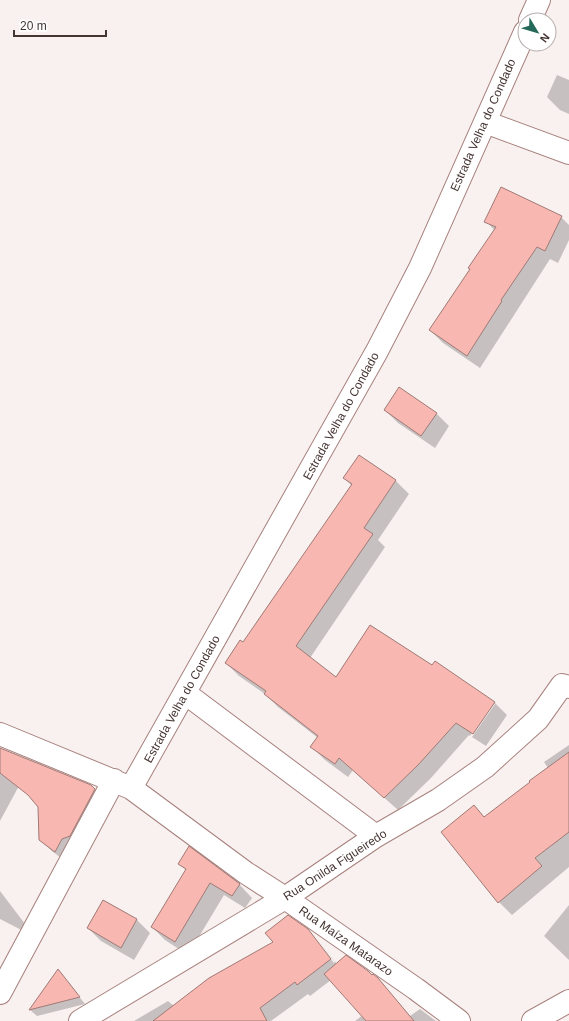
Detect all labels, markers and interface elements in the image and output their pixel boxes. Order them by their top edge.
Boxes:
scale bar [14,12,106,38]
north arrow [517,12,557,52]
text: 20 m [20,19,47,33]
text: N [538,31,552,45]
street label: Estrada Velha do Condado [447,56,519,193]
street label: Estrada Velha do Condado [300,350,382,482]
street label: Estrada Velha do Condado [141,633,223,765]
street label: Rua Onilda Figueiredo [281,826,389,904]
street label: Rua Maíza Matarazo [296,903,396,979]

